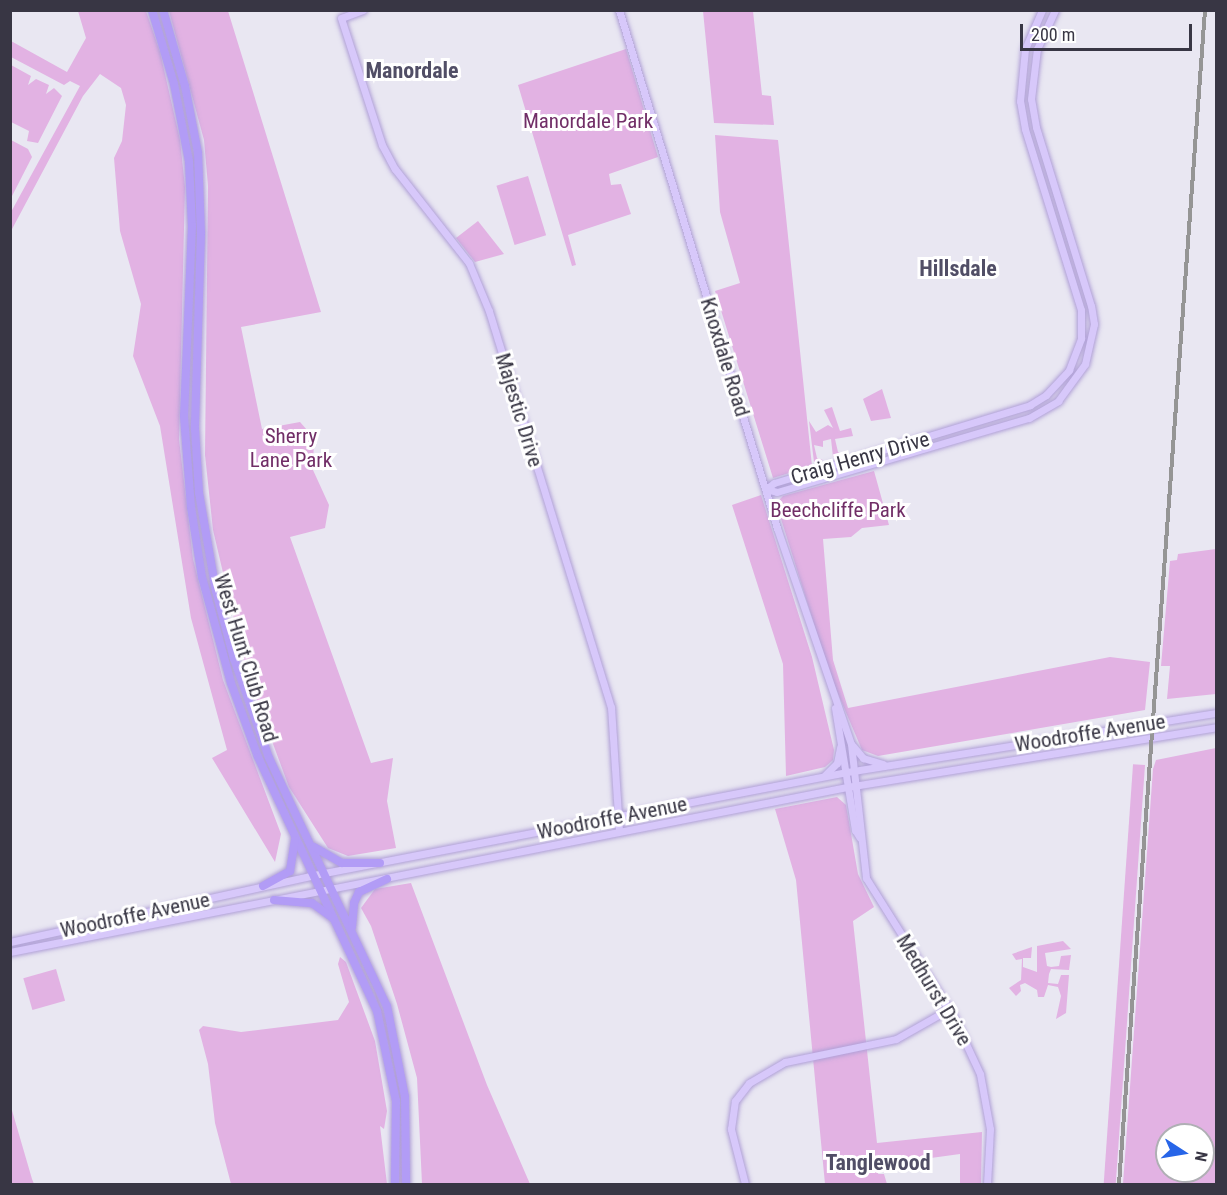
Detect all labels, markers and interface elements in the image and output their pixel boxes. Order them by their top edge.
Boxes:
scale bar [1023,12,1196,50]
text: 200 m [1031,24,1075,45]
district label: Manordale [365,58,459,84]
park label: Manordale Park [523,108,653,134]
district label: Hillsdale [919,256,997,282]
street label: Knoxdale Road [695,295,755,419]
street label: Majestic Drive [490,350,548,470]
park label: Sherry Lane Park [250,423,332,473]
street label: Craig Henry Drive [788,426,932,490]
park label: Beechcliffe Park [770,497,906,523]
street label: West Hunt Club Road [208,571,284,745]
street label: Woodroffe Avenue [1013,709,1167,757]
street label: Woodroffe Avenue [535,791,689,845]
street label: Woodroffe Avenue [58,887,212,943]
street label: Medhurst Drive [891,930,977,1050]
north arrow [1155,1123,1215,1183]
district label: Tanglewood [825,1150,931,1176]
text: N [1191,1150,1211,1163]

